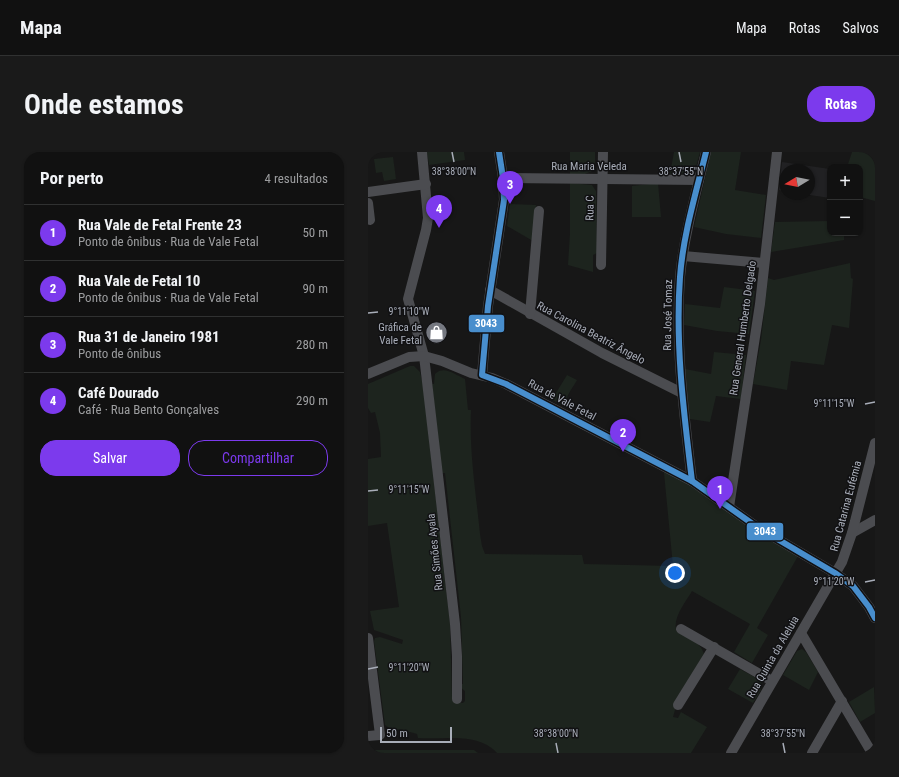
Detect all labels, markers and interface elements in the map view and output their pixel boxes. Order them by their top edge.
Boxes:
text: Mapa [20,16,62,39]
text: Mapa [736,20,767,36]
text: Rotas [789,20,821,36]
text: Salvos [843,20,879,36]
button: Rotas [807,86,875,122]
text: Onde estamos [24,88,184,121]
street label: Rua Maria Veleda [551,160,627,173]
north arrow [779,164,815,200]
map controls [827,164,863,236]
button: + [827,164,863,200]
text: 38°38'00"N [432,166,476,177]
text: 38°37'55"N [659,166,703,177]
text: Por perto [40,168,104,188]
text: 4 resultados [264,171,328,186]
pin: 3 [497,171,523,204]
pin: 4 [426,195,452,228]
street label: Rua C [583,195,597,221]
button: − [827,200,863,236]
text: Rua Vale de Fetal Frente 23 [78,216,242,234]
text: 1 [50,225,56,240]
text: 50 m [302,225,328,240]
text: Ponto de ônibus · Rua de Vale Fetal [78,234,259,249]
street label: Rua General Humberto Delgado [727,259,759,396]
text: Rua Vale de Fetal 10 [78,272,200,290]
street label: Rua José Tomaz [661,279,675,351]
text: 2 [50,281,56,296]
text: 90 m [302,281,328,296]
text: Ponto de ônibus · Rua de Vale Fetal [78,290,259,305]
street label: Rua Carolina Beatriz Ângelo [535,299,648,367]
text: 9°11'10"W [389,306,430,317]
line badge: 3043 [468,314,505,333]
text: 3043 [475,317,498,330]
shop icon: Gráfica de Vale Fetal [424,320,450,346]
place label: Gráfica de Vale Fetal [378,321,422,347]
text: Rua 31 de Janeiro 1981 [78,328,220,346]
text: 3 [50,337,56,352]
text: 280 m [296,337,328,352]
text: Ponto de ônibus [78,346,161,361]
street label: Rua de Vale Fetal [526,377,598,423]
text: Café Dourado [78,384,159,402]
text: 4 [50,393,56,408]
text: 290 m [296,393,328,408]
text: 9°11'15"W [814,398,855,409]
text: Café · Rua Bento Gonçalves [78,402,219,417]
pin: 2 [610,419,636,452]
button: Salvar [40,440,180,476]
button: Compartilhar [188,440,328,476]
street label: Rua Catarina Eufémia [828,459,864,553]
pin: 1 [707,476,733,509]
text: 9°11'15"W [389,484,430,495]
street label: Rua Simões Ayala [424,513,446,591]
line badge: 3043 [746,522,784,541]
text: 3043 [754,525,777,538]
your location [665,563,685,583]
text: 9°11'20"W [814,576,855,587]
street label: Rua Quinta da Aleluia [744,614,802,700]
text: 9°11'20"W [389,662,430,673]
scale bar [380,725,452,744]
text: 50 m [386,727,408,740]
text: 38°38'00"N [534,728,578,739]
text: 38°37'55"N [761,728,805,739]

